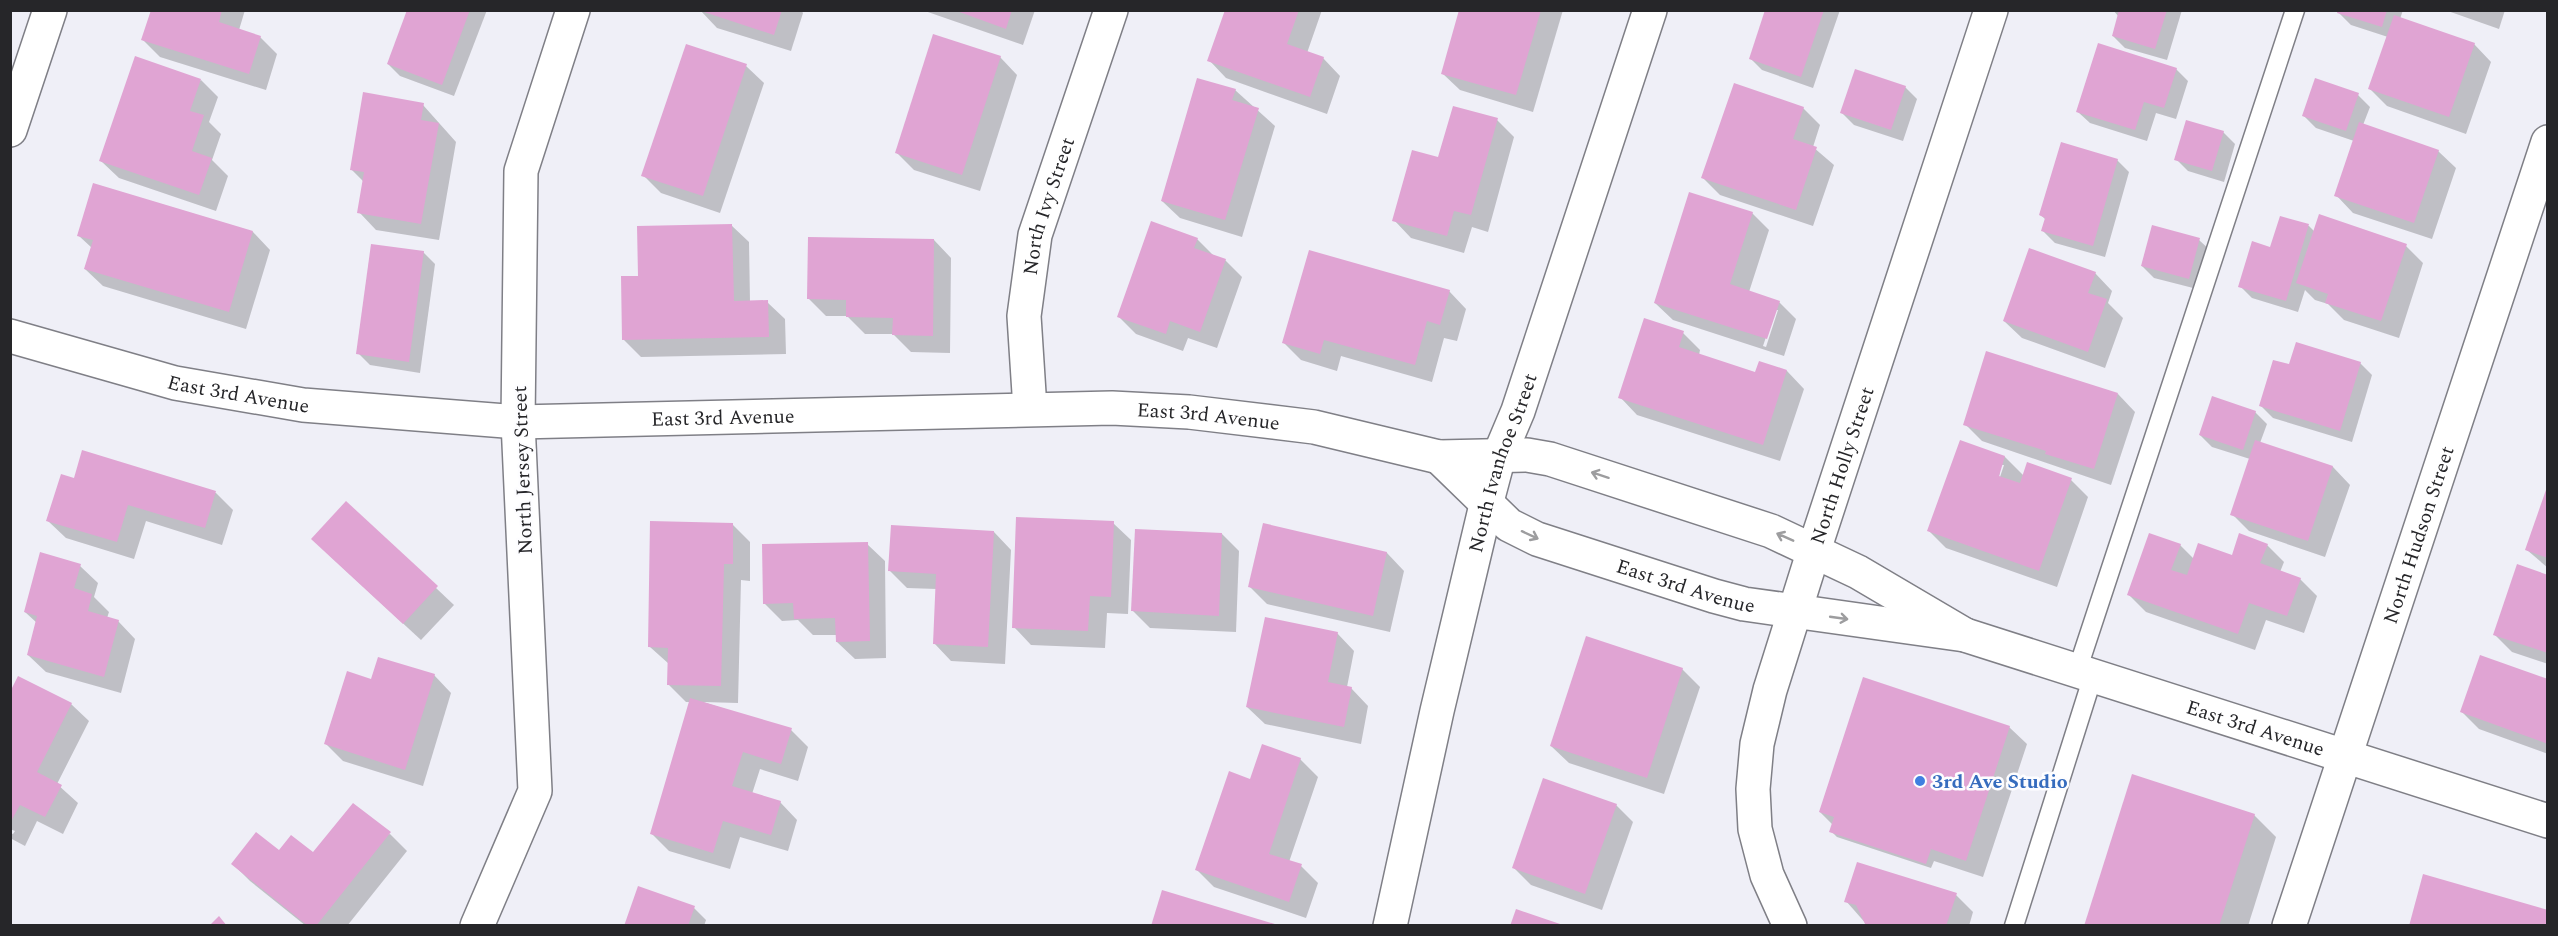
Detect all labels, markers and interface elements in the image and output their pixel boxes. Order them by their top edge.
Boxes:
street label: North Ivy Street [1016,133,1083,277]
street label: East 3rd Avenue [164,368,310,421]
street label: North Ivanhoe Street [1461,369,1545,556]
street label: North Holly Street [1803,383,1883,549]
street label: North Jersey Street [505,385,541,555]
street label: East 3rd Avenue [1136,395,1281,439]
street label: East 3rd Avenue [651,401,795,435]
street label: North Hudson Street [2376,442,2463,628]
one-way arrow [1591,469,1610,480]
one-way arrow [1521,530,1539,542]
one-way arrow [1776,531,1794,542]
street label: East 3rd Avenue [1612,552,1757,621]
one-way arrow [1829,612,1849,623]
street label: East 3rd Avenue [2182,693,2328,765]
place label: 3rd Ave Studio [1932,767,2068,797]
marker: 3rd Ave Studio [1913,774,1927,788]

